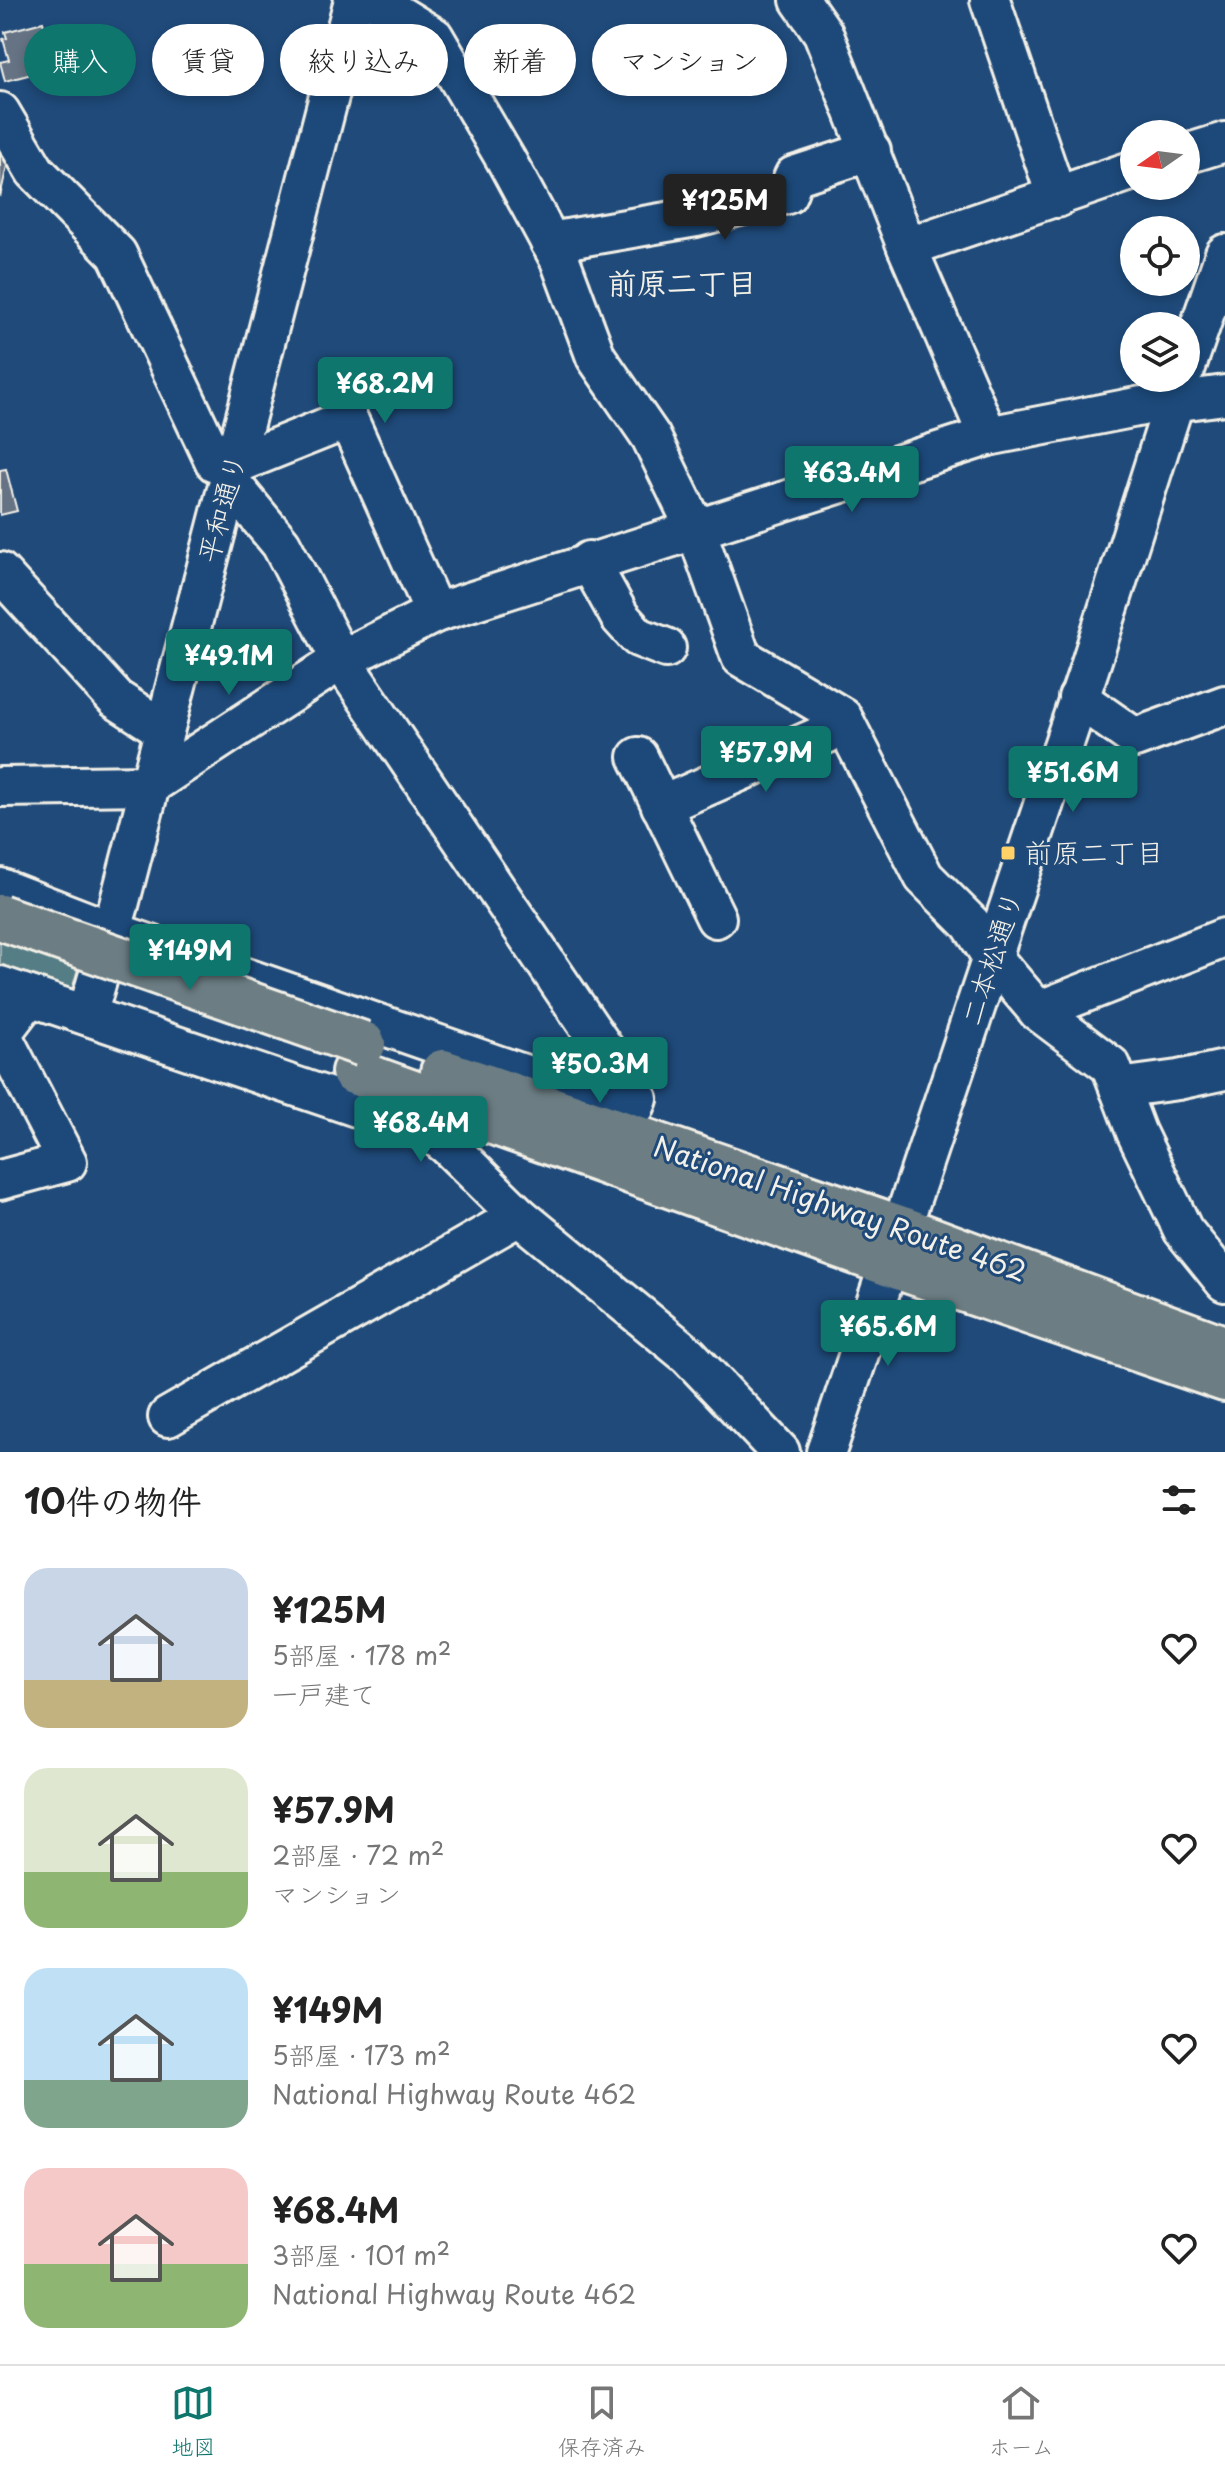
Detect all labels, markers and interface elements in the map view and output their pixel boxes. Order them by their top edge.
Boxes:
chip: 購入 [24,24,136,96]
chip: 賃貸 [152,24,264,96]
chip: 絞り込み [280,24,448,96]
chip: 新着 [464,24,576,96]
chip: マンション [592,24,787,96]
north arrow [1120,120,1200,200]
map controls [1120,120,1200,392]
pin: ¥125M [669,174,781,242]
text: ¥125M [681,180,769,219]
button: locate [1120,216,1200,296]
district label: 前原二丁目 [607,259,757,304]
button: layers [1120,312,1200,392]
pin: ¥68.2M [320,357,450,425]
text: ¥68.2M [336,363,434,402]
pin: ¥63.4M [787,446,917,514]
street label: 平和通り [185,448,256,567]
text: ¥63.4M [803,452,901,491]
pin: ¥49.1M [164,629,294,697]
text: ¥49.1M [184,635,274,674]
pin: ¥57.9M [701,726,831,794]
text: ¥57.9M [719,732,813,771]
pin: ¥51.6M [1008,746,1138,814]
text: ¥51.6M [1026,752,1120,791]
place label: 前原二丁目 [1024,830,1164,873]
marker: 前原二丁目 [999,844,1017,862]
street label: 二本松通り [948,884,1033,1031]
pin: ¥149M [134,924,246,992]
text: ¥149M [147,930,233,969]
pin: ¥50.3M [535,1037,665,1105]
text: ¥50.3M [551,1043,649,1082]
pin: ¥68.4M [356,1096,486,1164]
text: ¥68.4M [372,1102,470,1141]
street label: National Highway Route 462 [648,1123,1033,1292]
pin: ¥65.6M [823,1300,953,1368]
text: ¥65.6M [839,1306,937,1345]
text: 10件の物件 [24,1474,201,1526]
icon: filters [1157,1478,1201,1522]
text: ¥125M [272,1583,386,1635]
icon: home [88,1600,184,1696]
icon: heart [1157,1626,1201,1670]
text: 5部屋 · 178 m² [272,1635,452,1674]
text: 一戸建て [272,1674,376,1713]
text: ¥57.9M [272,1783,395,1835]
icon: home [88,1800,184,1896]
icon: heart [1157,1826,1201,1870]
text: 2部屋 · 72 m² [272,1835,444,1874]
text: マンション [272,1874,401,1913]
text: ¥149M [272,1983,383,2035]
icon: home [88,2000,184,2096]
icon: heart [1157,2026,1201,2070]
text: 5部屋 · 173 m² [272,2035,451,2074]
text: National Highway Route 462 [272,2074,636,2113]
text: ¥68.4M [272,2183,399,2235]
icon: home [88,2200,184,2296]
icon: heart [1157,2226,1201,2270]
text: 3部屋 · 101 m² [272,2235,450,2274]
text: National Highway Route 462 [272,2274,636,2313]
tab: 地図 [171,2381,215,2462]
tab: 保存済み [558,2381,646,2462]
tab: ホーム [989,2381,1054,2462]

